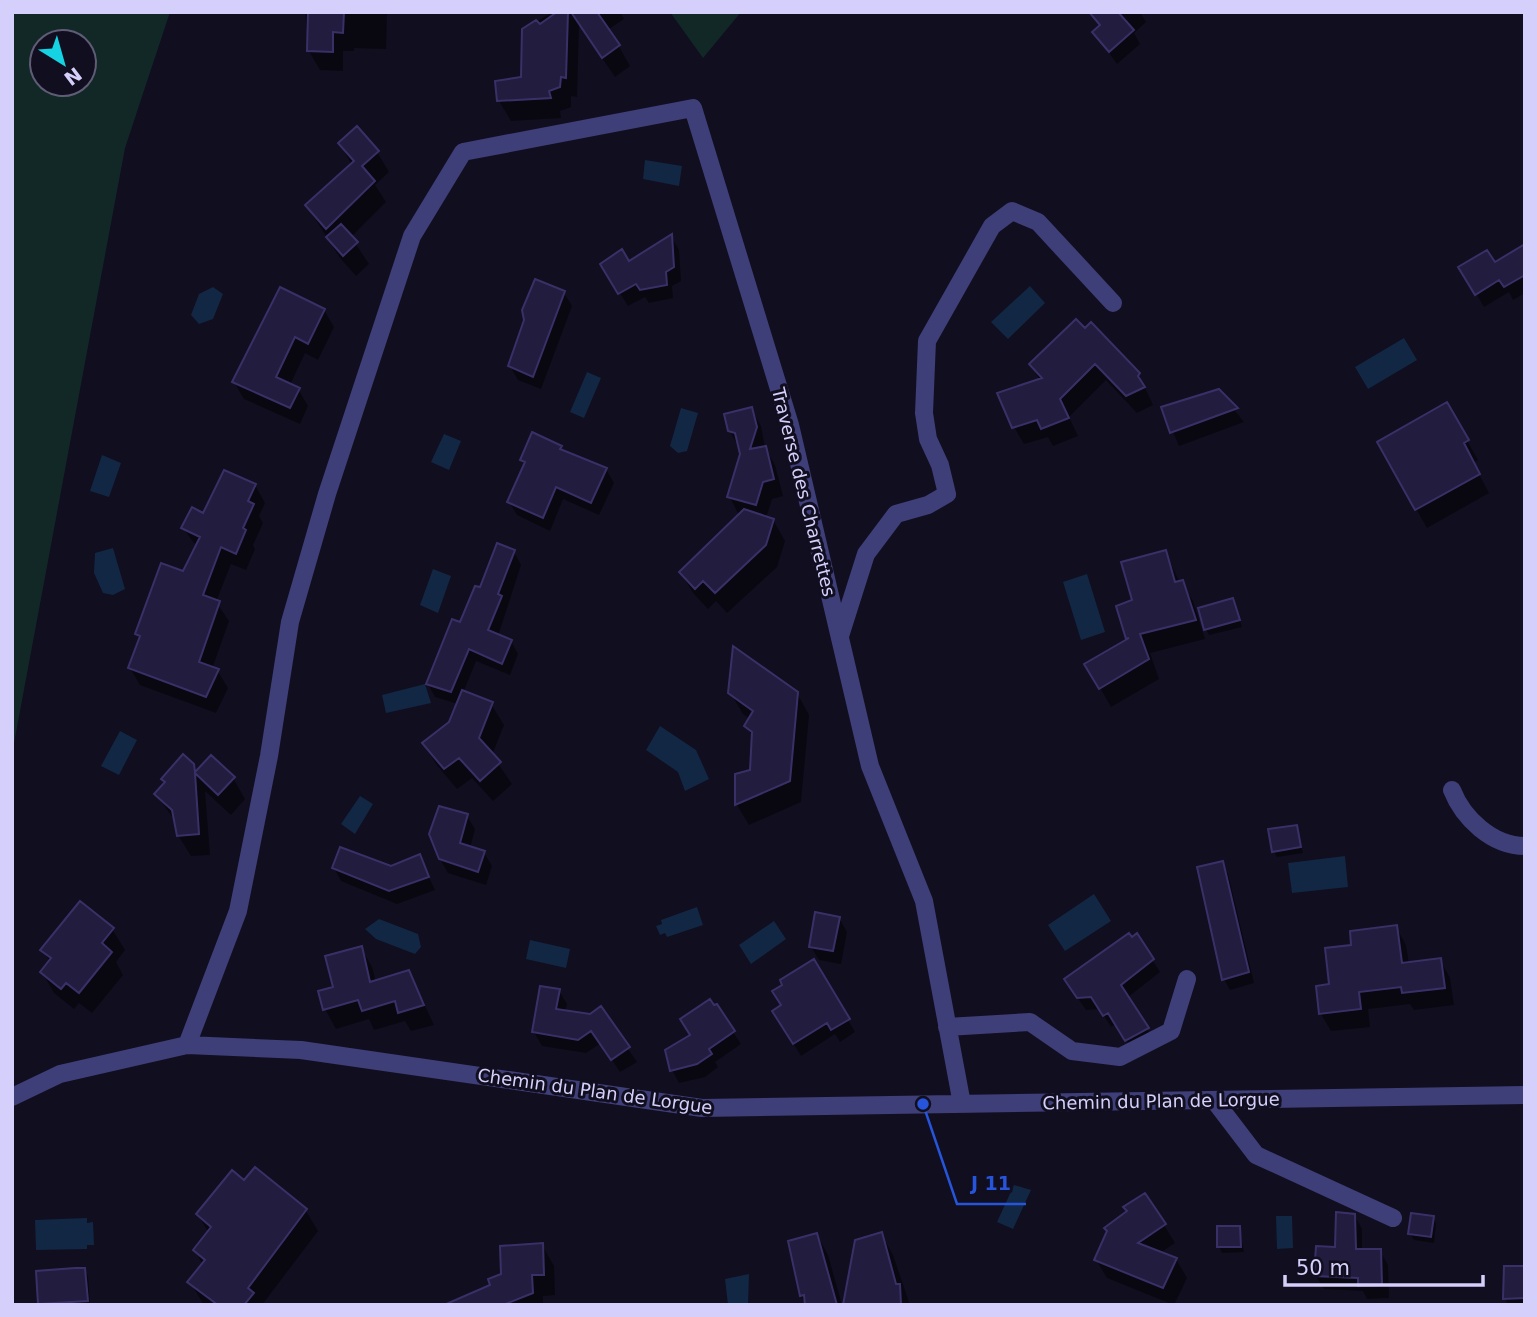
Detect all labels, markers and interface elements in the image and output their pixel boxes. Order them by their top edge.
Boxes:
north arrow [28,28,98,98]
text: N [60,63,86,90]
street label: Traverse des Charrettes [768,384,840,599]
street label: Chemin du Plan de Lorgue [476,1064,714,1118]
street label: Chemin du Plan de Lorgue [1042,1088,1280,1114]
callout: J 11 [957,1164,1026,1204]
text: J 11 [969,1172,1011,1194]
scale bar [1285,1244,1483,1288]
text: 50 m [1296,1256,1350,1280]

